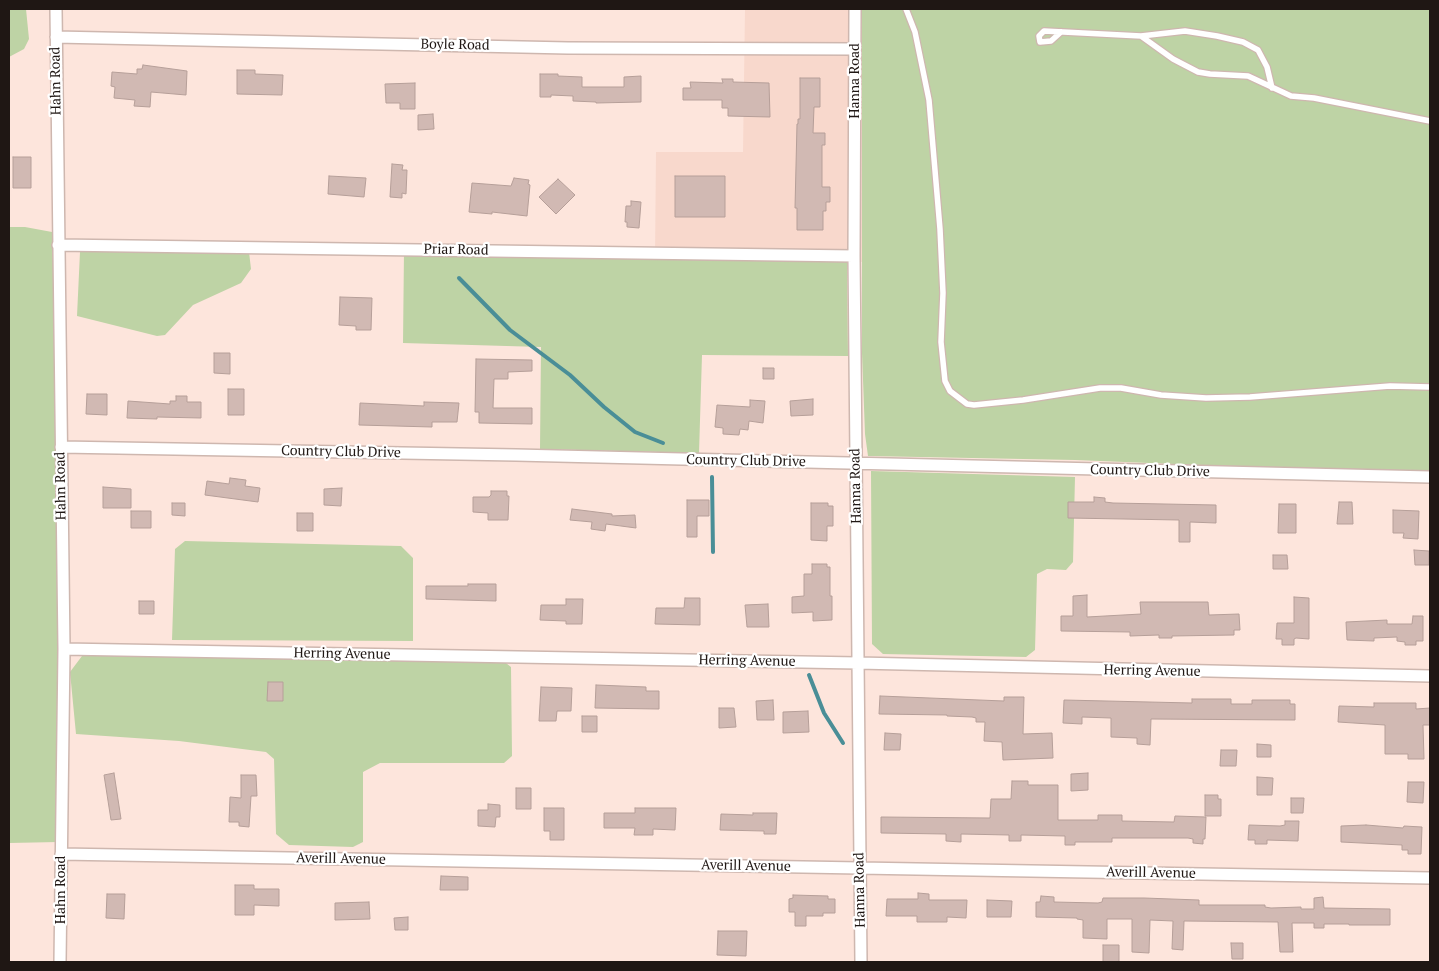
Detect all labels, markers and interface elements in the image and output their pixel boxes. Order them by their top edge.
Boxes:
street label: Boyle Road [420,36,490,54]
street label: Hanna Road [847,43,863,119]
street label: Hahn Road [47,47,65,115]
street label: Priar Road [423,241,489,259]
street label: Country Club Drive [281,443,401,461]
street label: Hanna Road [847,448,865,524]
street label: Hahn Road [52,452,70,520]
street label: Country Club Drive [686,452,806,470]
street label: Country Club Drive [1090,462,1210,480]
street label: Herring Avenue [293,645,391,663]
street label: Herring Avenue [698,652,796,670]
street label: Herring Avenue [1103,662,1201,680]
street label: Averill Avenue [296,850,386,868]
street label: Hanna Road [851,852,869,928]
street label: Hahn Road [53,856,69,924]
street label: Averill Avenue [701,857,791,875]
street label: Averill Avenue [1106,864,1196,882]

